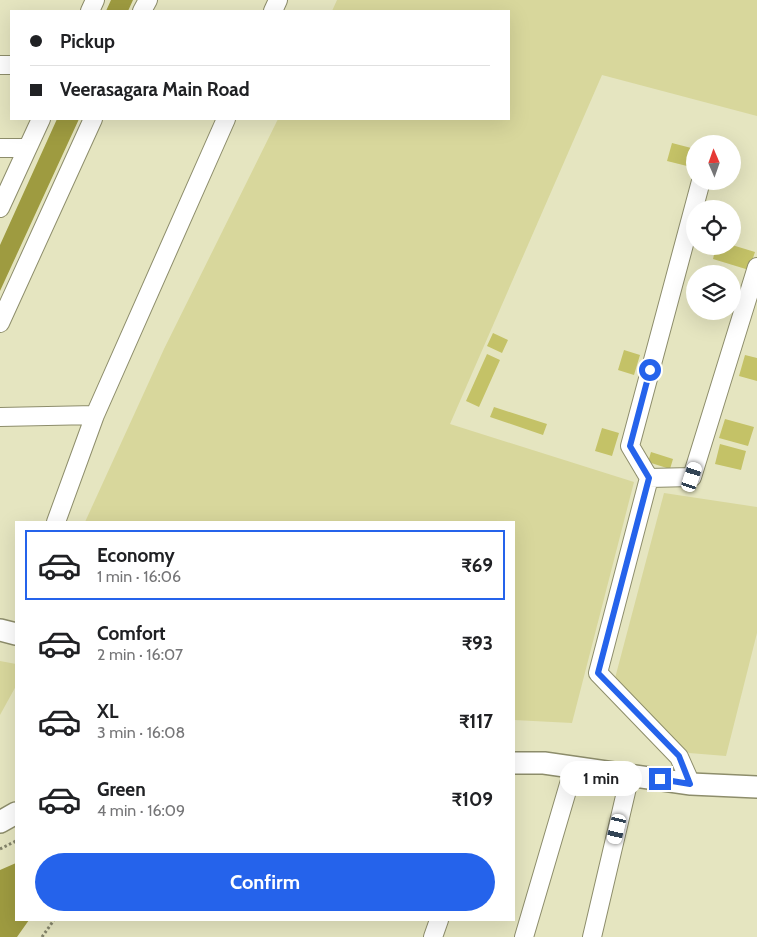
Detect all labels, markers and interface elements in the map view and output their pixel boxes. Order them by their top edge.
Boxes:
text: Pickup [60,30,115,53]
text: Veerasagara Main Road [60,78,250,101]
north arrow [686,135,741,190]
map controls [686,135,741,320]
button: locate [686,200,741,255]
button: layers [686,265,741,320]
route start [639,359,661,381]
car [680,460,703,494]
icon: car [37,543,82,588]
text: Economy [97,544,175,567]
text: ₹69 [461,554,493,577]
text: 1 min · 16:06 [97,567,181,586]
icon: car [37,621,82,666]
text: Comfort [97,622,166,645]
text: ₹93 [462,632,493,655]
text: 2 min · 16:07 [97,645,183,664]
icon: car [37,699,82,744]
text: XL [97,700,118,723]
text: ₹117 [459,710,493,733]
text: 3 min · 16:08 [97,723,185,742]
callout: 1 min [560,762,642,796]
route end [649,768,671,790]
text: 1 min [583,769,619,788]
icon: car [37,777,82,822]
text: Green [97,778,146,801]
text: ₹109 [452,788,493,811]
text: 4 min · 16:09 [97,801,185,820]
car [606,813,627,845]
button: Confirm [35,853,495,911]

